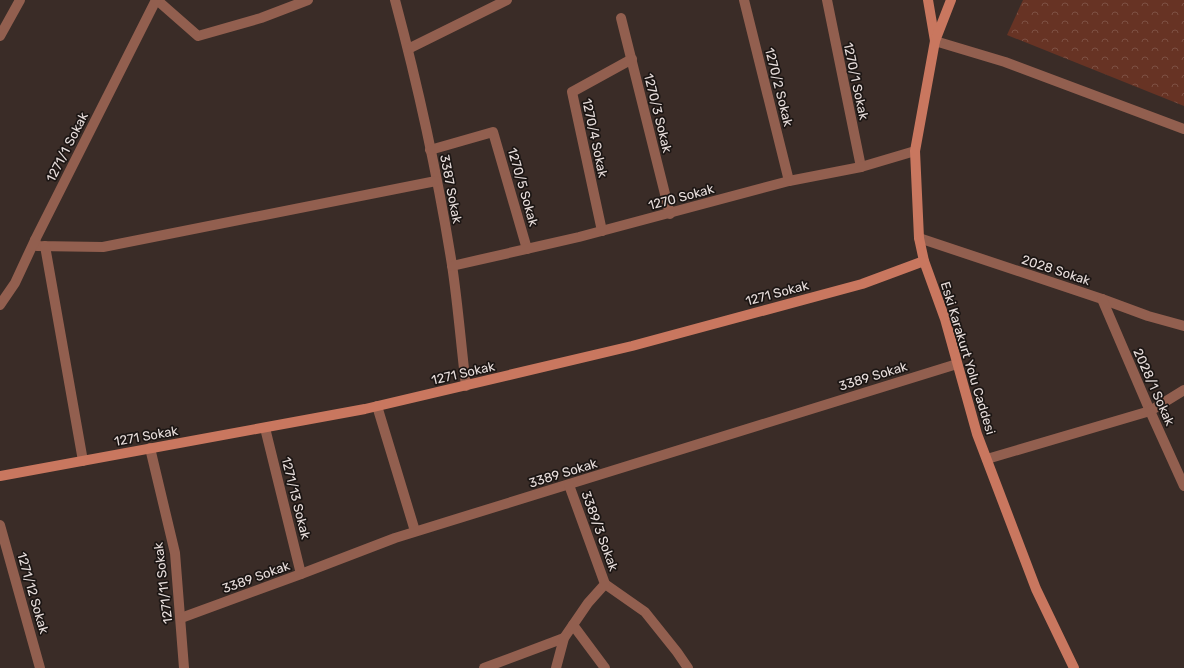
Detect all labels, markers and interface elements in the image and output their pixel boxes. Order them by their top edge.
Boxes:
street label: 1270/1 Sokak [840,41,872,121]
street label: 1270/2 Sokak [762,46,796,128]
street label: 1270/3 Sokak [641,72,675,154]
street label: 1270/4 Sokak [579,97,611,179]
street label: 1271/1 Sokak [43,109,91,184]
street label: 1270/5 Sokak [505,146,541,228]
street label: 3387 Sokak [437,153,465,225]
street label: 1270 Sokak [647,181,716,213]
street label: 2028 Sokak [1020,252,1092,288]
street label: 1271 Sokak [744,277,810,309]
street label: Eski Karakurt Yolu Caddesi [938,280,998,436]
street label: 2028/1 Sokak [1130,346,1178,428]
street label: 1271 Sokak [430,358,496,388]
street label: 3389 Sokak [837,358,909,394]
street label: 1271 Sokak [113,423,179,449]
street label: 1271/13 Sokak [279,455,314,541]
street label: 3389 Sokak [527,455,599,491]
street label: 3389/3 Sokak [579,489,622,573]
street label: 1271/11 Sokak [151,541,175,625]
street label: 1271/12 Sokak [14,551,52,636]
street label: 3389 Sokak [220,558,292,596]

